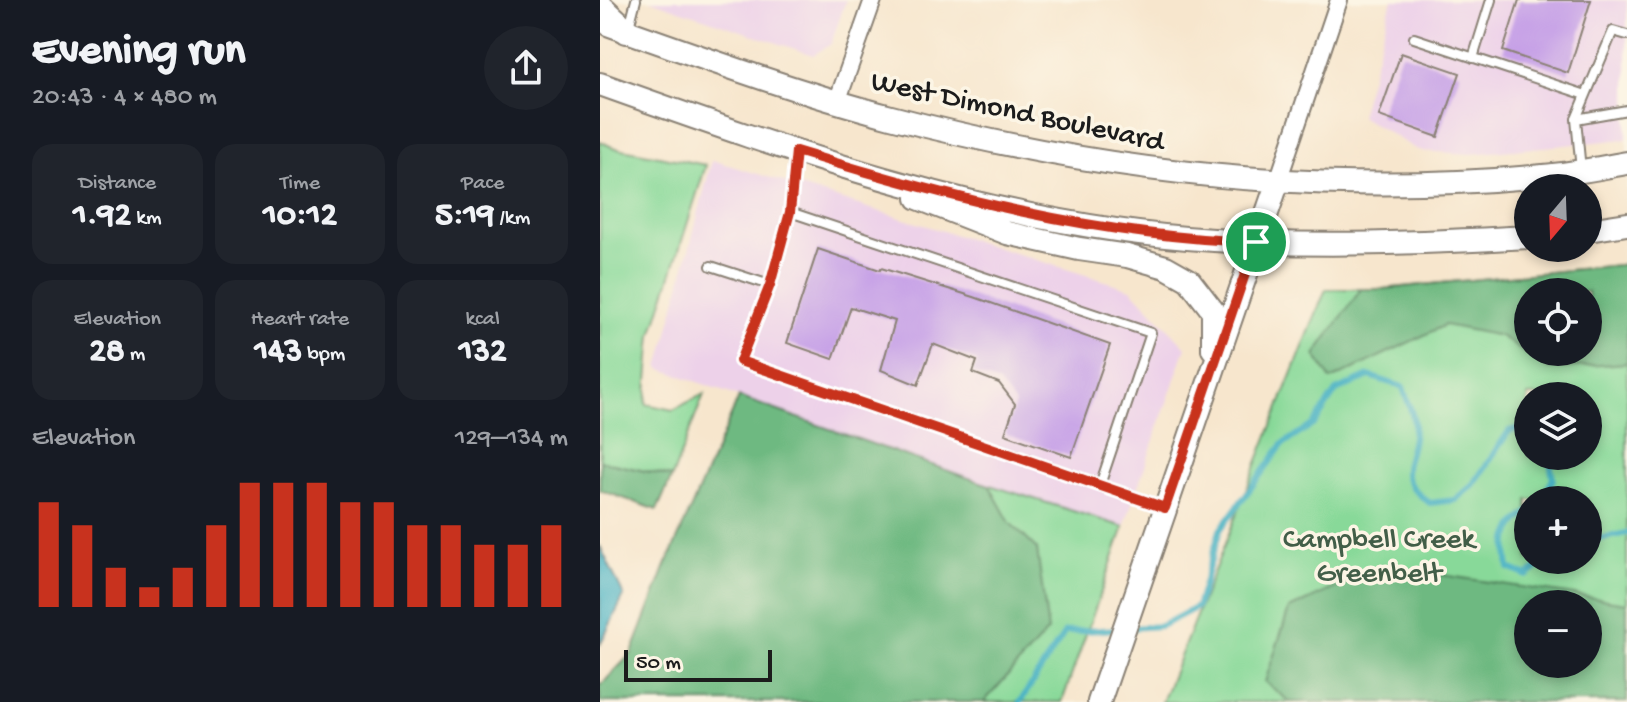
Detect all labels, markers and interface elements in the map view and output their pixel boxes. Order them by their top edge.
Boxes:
button: share [484,26,568,110]
text: Evening run [32,27,245,79]
street label: West Dimond Boulevard [867,65,1169,162]
text: 20:43 · 4 × 480 m [32,83,217,114]
text: Distance [78,171,156,197]
text: Time [280,171,320,197]
text: Pace [461,171,504,197]
north arrow [1514,174,1602,262]
map controls [1514,174,1602,678]
text: 1.92 [73,197,131,237]
text: 10:12 [263,197,337,237]
text: 5:19 [435,197,494,237]
text: km [131,206,162,232]
text: /km [494,206,530,232]
pin [1222,208,1290,276]
icon: arrive [1234,220,1278,264]
button: locate [1514,278,1602,366]
text: Elevation [74,307,161,333]
text: Heart rate [251,307,349,333]
text: kcal [465,307,500,333]
text: 28 [89,333,125,373]
text: 143 [255,333,302,373]
text: 132 [459,333,507,373]
text: m [125,342,145,368]
text: bpm [302,342,345,368]
button: layers [1514,382,1602,470]
text: Elevation [32,424,135,455]
text: 129–134 m [455,424,568,455]
button: + [1514,486,1602,574]
park label: Campbell Creek Greenbelt [1283,524,1478,593]
button: − [1514,590,1602,678]
scale bar [624,646,772,682]
text: 50 m [636,651,681,677]

